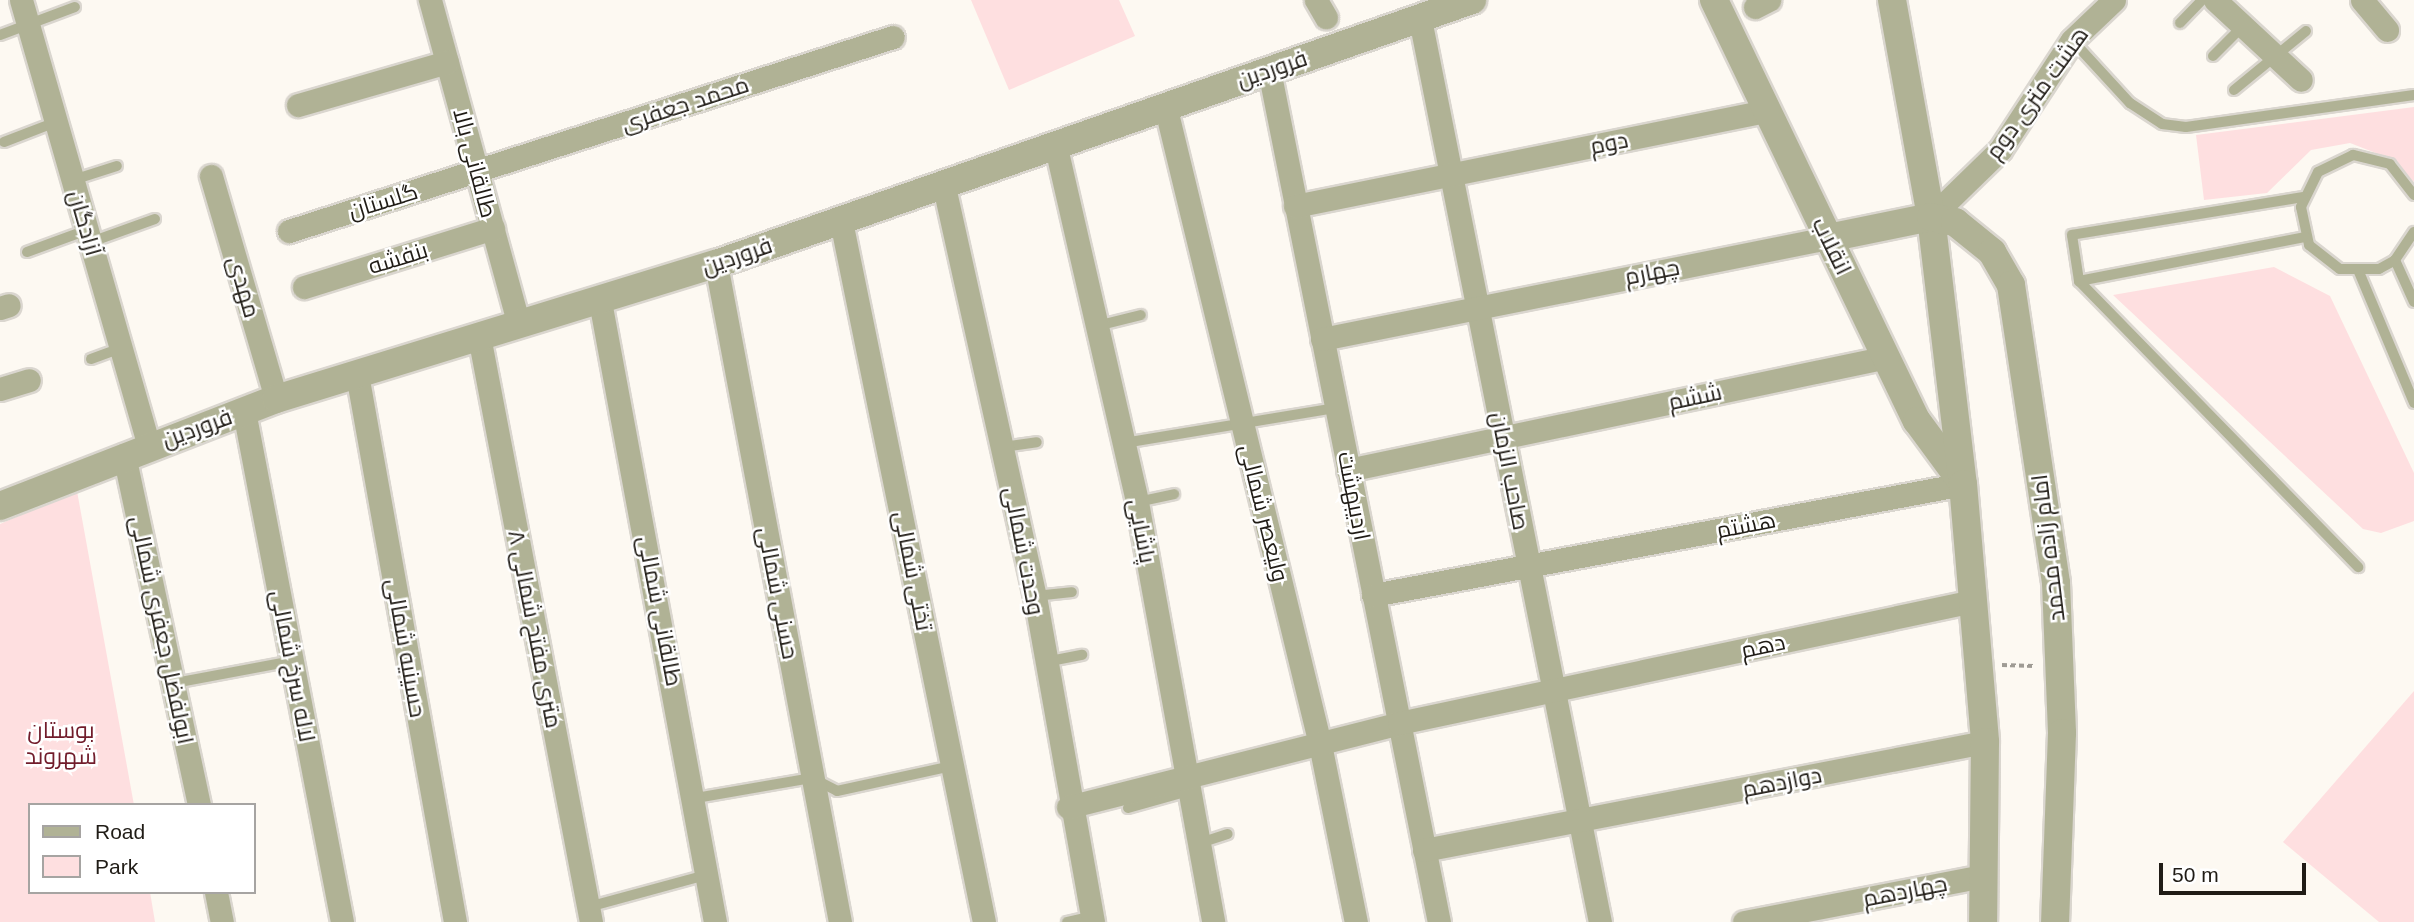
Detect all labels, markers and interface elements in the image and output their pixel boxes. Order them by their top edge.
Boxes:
street label: هشت متری دوم [1980,21,2094,165]
street label: فروردین [1233,44,1311,94]
street label: محمد جعفری [618,70,752,138]
street label: طالقانی بالا [447,105,503,221]
street label: دوم [1588,126,1630,160]
street label: گلستان [345,177,421,225]
street label: آزادگان [62,187,108,259]
street label: انقلاب [1806,213,1858,279]
street label: فروردین [698,231,776,281]
street label: بنفشه [365,236,431,280]
street label: مهدی [222,253,266,321]
street label: چهارم [1622,253,1682,291]
street label: ششم [1666,378,1724,416]
street label: فروردین [158,403,236,453]
street label: صاحب الزمان [1485,410,1535,532]
street label: ولیعصر شمالی [1234,442,1294,584]
street label: اردیبهشت [1332,449,1376,543]
street label: امام زاده محمد [2025,473,2071,623]
street label: وحدت شمالی [998,484,1050,618]
street label: پاشایی [1122,496,1162,566]
street label: هشتم [1714,506,1778,544]
street label: تختی شمالی [888,509,938,633]
street label: ابولفضل جعفری شمالی [124,513,200,747]
street label: حسنی شمالی [752,525,804,661]
street label: ۸ متری مفتح شمالی [502,528,568,730]
street label: طالقانی شمالی [632,534,688,688]
street label: حسینیه شمالی [380,576,432,720]
street label: لاله سرخ شمالی [265,588,321,744]
street label: دهم [1738,628,1788,664]
park label: بوستان شهروند [25,716,97,770]
street label: دوازدهم [1740,761,1824,803]
legend [28,803,256,894]
text: Road [95,820,145,843]
scale bar [2162,848,2309,892]
text: Park [95,855,138,878]
text: 50 m [2172,863,2219,886]
street label: چهاردهم [1860,869,1950,913]

